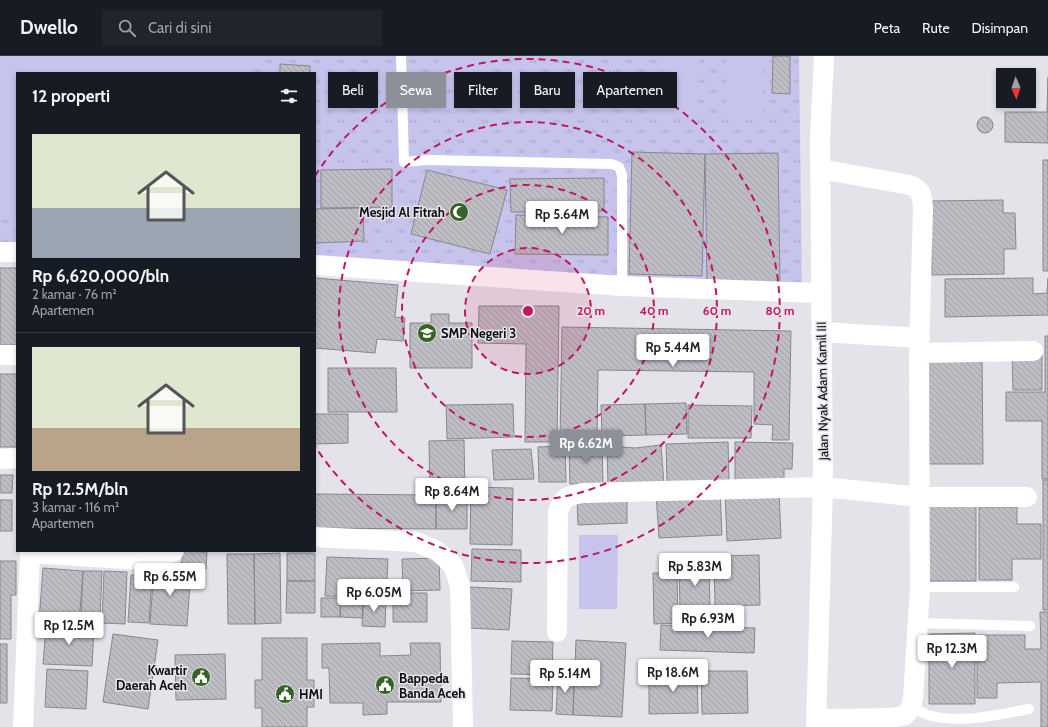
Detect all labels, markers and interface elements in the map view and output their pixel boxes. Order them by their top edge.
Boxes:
search box [102,10,382,46]
text: Dwello [20,16,78,39]
icon: search [116,17,138,39]
text: Cari di sini [148,19,211,37]
text: Peta [874,19,900,37]
text: Rute [922,19,950,37]
text: Disimpan [972,19,1028,37]
north arrow [996,68,1036,108]
map controls [996,68,1036,108]
chip: Beli [328,72,378,108]
chip: Sewa [386,72,446,108]
chip: Filter [454,72,512,108]
chip: Baru [520,72,575,108]
chip: Apartemen [583,72,677,108]
icon: filters [278,85,300,107]
text: 12 properti [32,86,110,106]
icon: home [130,160,202,232]
mosque icon: Mesjid Al Fitrah [448,201,470,223]
pin: Rp 5.64M [521,201,603,235]
place label: Mesjid Al Fitrah [359,204,445,220]
text: Rp 5.64M [535,206,589,222]
text: Rp 6,620,000/bln [32,266,169,286]
text: 2 kamar · 76 m² [32,286,117,302]
text: Apartemen [32,302,94,318]
text: 20 m [577,303,605,318]
text: 40 m [639,303,669,318]
text: 60 m [703,303,731,318]
text: 80 m [766,303,794,318]
centre of rings [521,304,535,318]
street label: Jalan Nyak Adam Kamil III [813,321,831,462]
school or university icon: SMP Negeri 3 [416,322,438,344]
place label: SMP Negeri 3 [441,325,516,341]
pin: Rp 5.44M [632,334,714,368]
text: Rp 5.44M [645,339,701,355]
icon: home [130,373,202,445]
pin: Rp 6.62M [545,430,627,464]
text: Rp 6.62M [559,435,613,451]
pin: Rp 8.64M [411,478,493,512]
text: Rp 12.5M/bln [32,479,128,499]
text: Rp 8.64M [424,483,480,499]
text: 3 kamar · 116 m² [32,499,119,515]
text: Apartemen [32,515,94,531]
pin: Rp 5.83M [654,553,736,587]
text: Rp 5.83M [668,558,722,574]
pin: Rp 6.55M [129,563,211,597]
text: Rp 6.55M [143,568,197,584]
pin: Rp 6.05M [333,579,415,613]
text: Rp 6.05M [346,584,402,600]
pin: Rp 6.93M [667,605,749,639]
text: Rp 6.93M [681,610,735,626]
pin: Rp 12.5M [28,612,110,646]
text: Rp 12.5M [44,617,94,633]
pin: Rp 12.3M [911,635,993,669]
text: Rp 12.3M [927,640,977,656]
pin: Rp 18.6M [632,659,714,693]
pin: Rp 5.14M [524,660,606,694]
place label: Kwartir Daerah Aceh [116,662,188,693]
text: Rp 18.6M [647,664,699,680]
text: Rp 5.14M [539,665,591,681]
public building icon: Kwartir Daerah Aceh [190,666,212,688]
place label: Bappeda Banda Aceh [399,670,465,701]
public building icon: Bappeda Banda Aceh [374,674,396,696]
public building icon: HMI [274,683,296,705]
place label: HMI [299,686,323,702]

